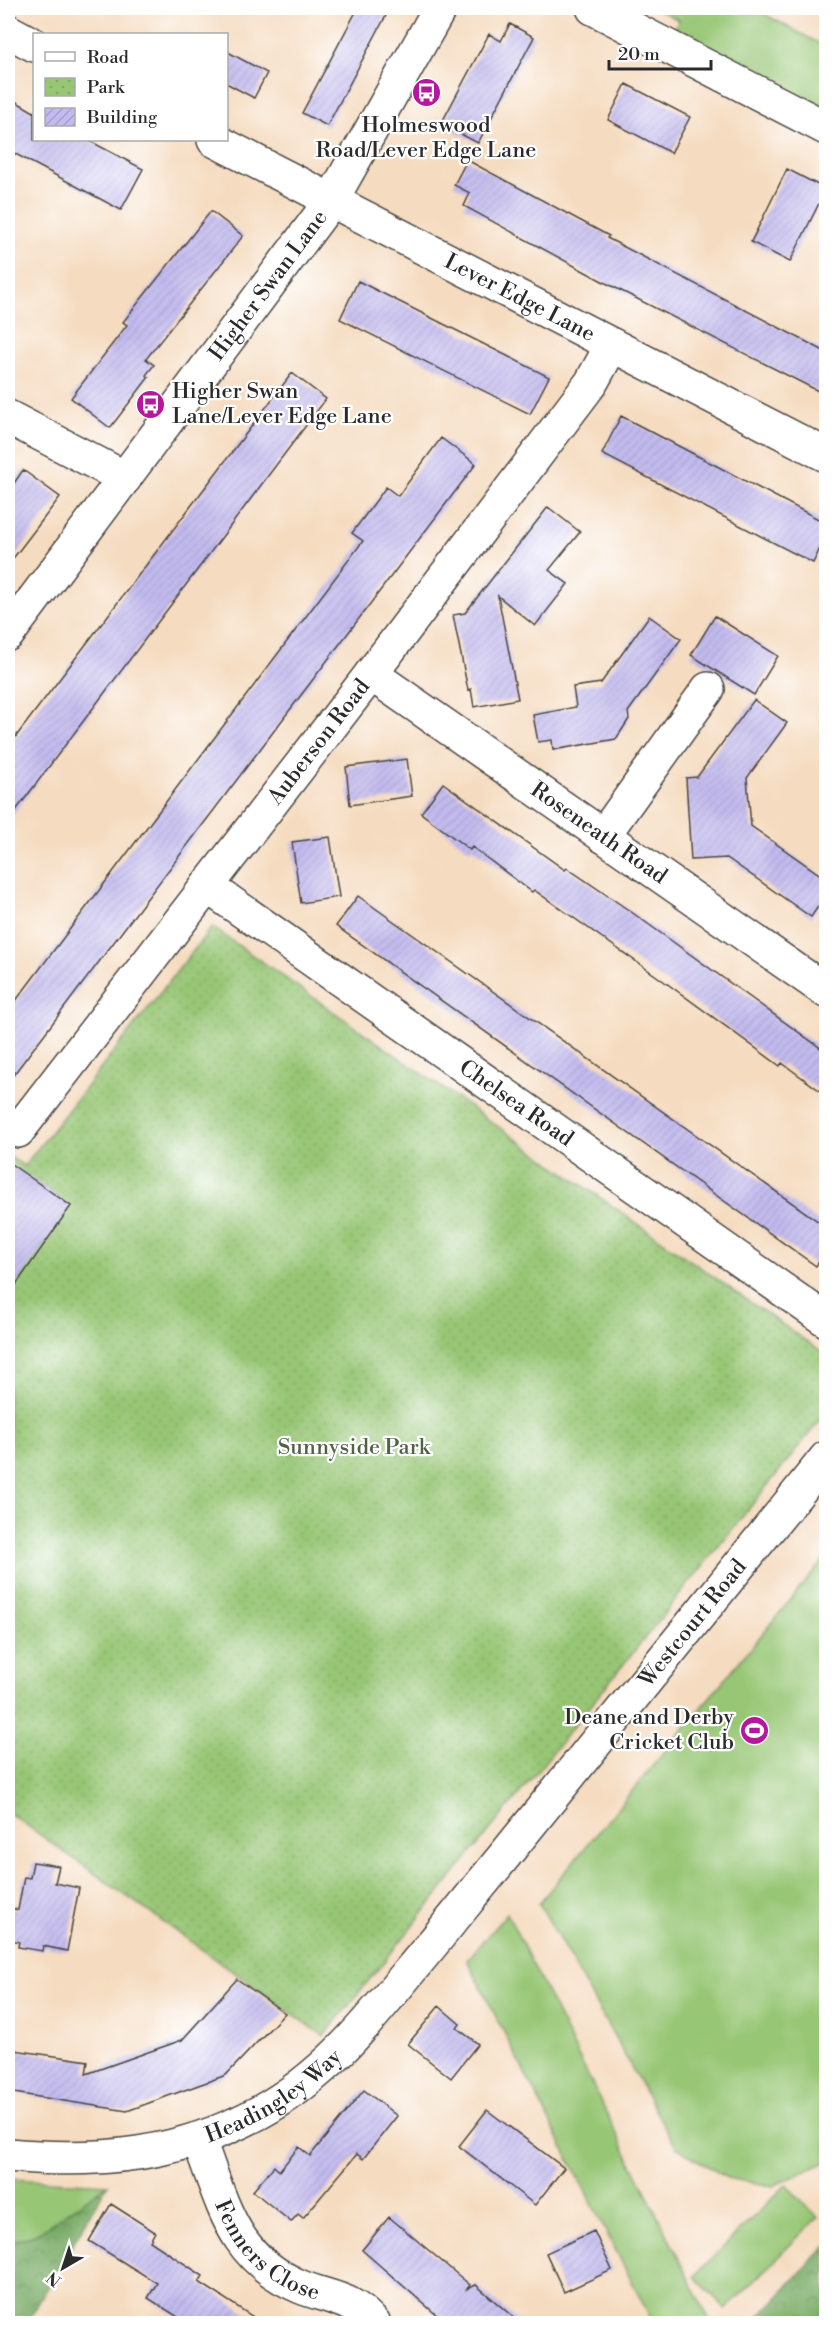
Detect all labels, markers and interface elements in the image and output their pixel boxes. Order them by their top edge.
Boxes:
legend [33,33,228,141]
scale bar [609,33,711,71]
text: 20 m [618,43,660,66]
text: Road [87,46,130,69]
text: Park [87,76,126,99]
bus stop icon: Holmeswood Road/Lever Edge Lane [410,77,442,109]
text: Building [86,106,158,129]
place label: Holmeswood Road/Lever Edge Lane [316,112,536,164]
street label: Higher Swan Lane [203,205,333,366]
street label: Lever Edge Lane [440,247,600,347]
place label: Higher Swan Lane/Lever Edge Lane [172,378,392,430]
bus stop icon: Higher Swan Lane/Lever Edge Lane [135,388,167,420]
street label: Auberson Road [261,673,376,811]
street label: Roseneath Road [526,776,673,890]
street label: Chelsea Road [454,1054,579,1153]
park label: Sunnyside Park [278,1434,432,1461]
street label: Westcourt Road [632,1553,753,1693]
place label: Deane and Derby Cricket Club [564,1704,734,1756]
sports icon: Deane and Derby Cricket Club [739,1714,771,1746]
street label: Headingley Way [201,2043,347,2149]
street label: Fenners Close [209,2196,323,2306]
north arrow [33,2238,93,2298]
text: N [43,2267,65,2291]

